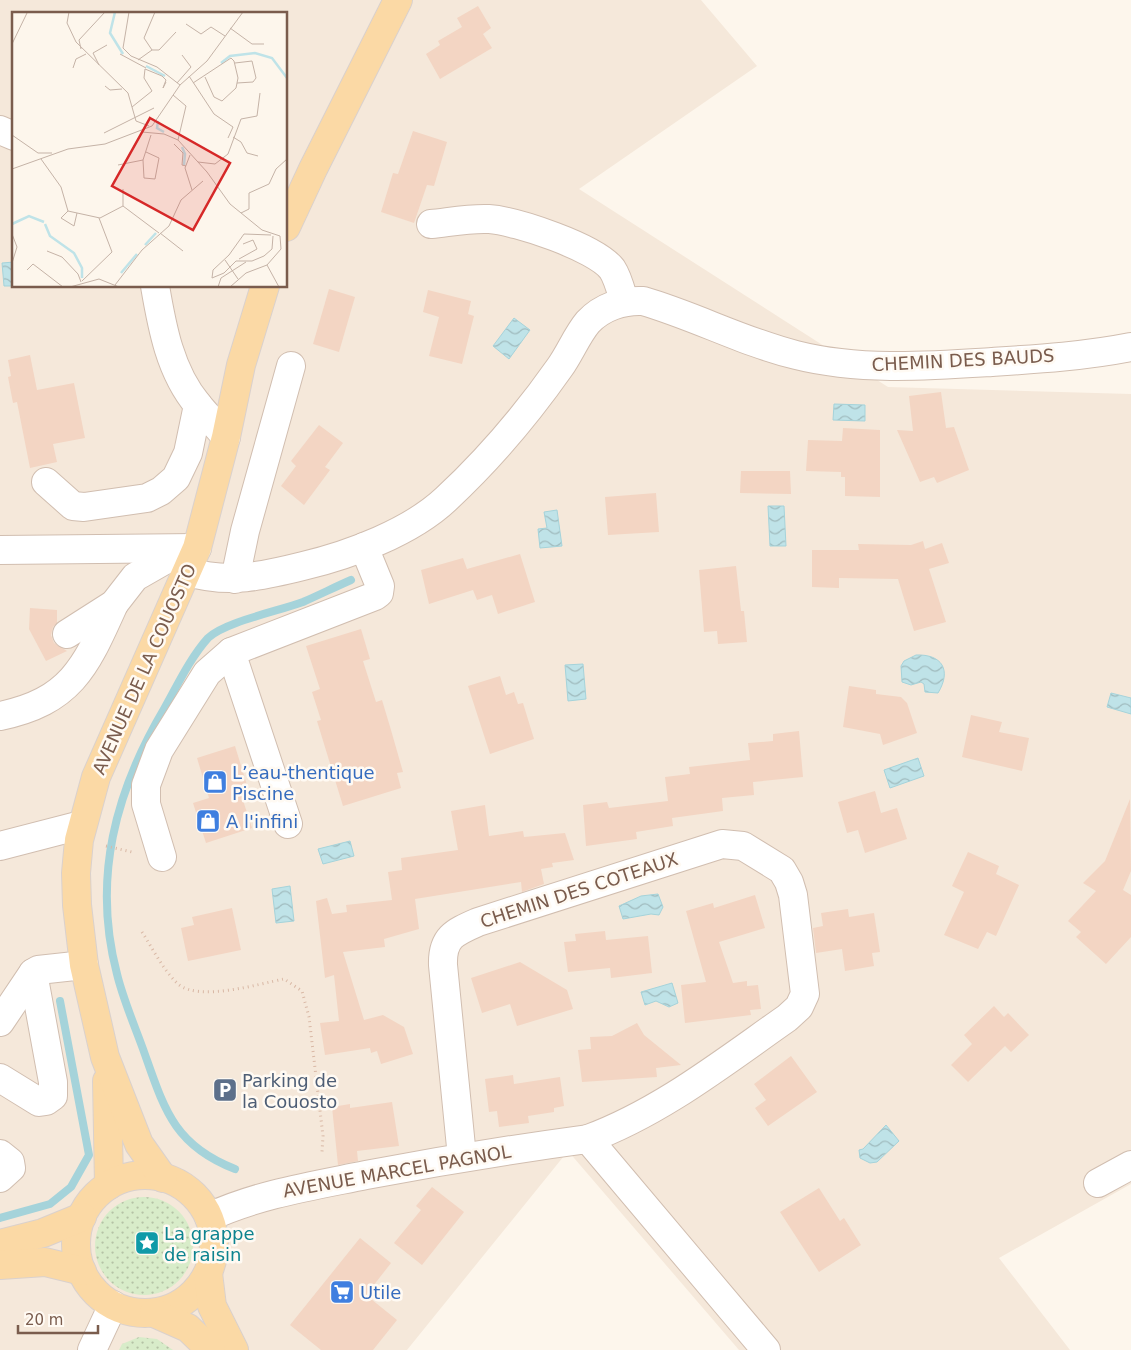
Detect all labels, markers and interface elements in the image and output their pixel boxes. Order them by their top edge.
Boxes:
inset map [12,12,288,288]
street label: CHEMIN DES BAUDS [871,345,1055,375]
street label: AVENUE DE LA COUOSTO [88,560,200,778]
place label: L’eau-thentique Piscine [232,762,375,804]
shop icon: L’eau-thentique Piscine [202,769,228,795]
shop icon: A l'infini [195,808,221,834]
place label: A l'infini [226,811,298,832]
street label: CHEMIN DES COTEAUX [477,848,681,932]
place label: Parking de la Couosto [242,1070,337,1112]
parking icon: Parking de la Couosto [212,1077,238,1103]
street label: AVENUE MARCEL PAGNOL [281,1141,513,1201]
place label: La grappe de raisin [164,1223,255,1265]
place icon: La grappe de raisin [134,1230,160,1256]
supermarket icon: Utile [329,1279,355,1305]
place label: Utile [360,1282,401,1303]
scale bar [18,1302,98,1334]
text: 20 m [25,1311,63,1329]

